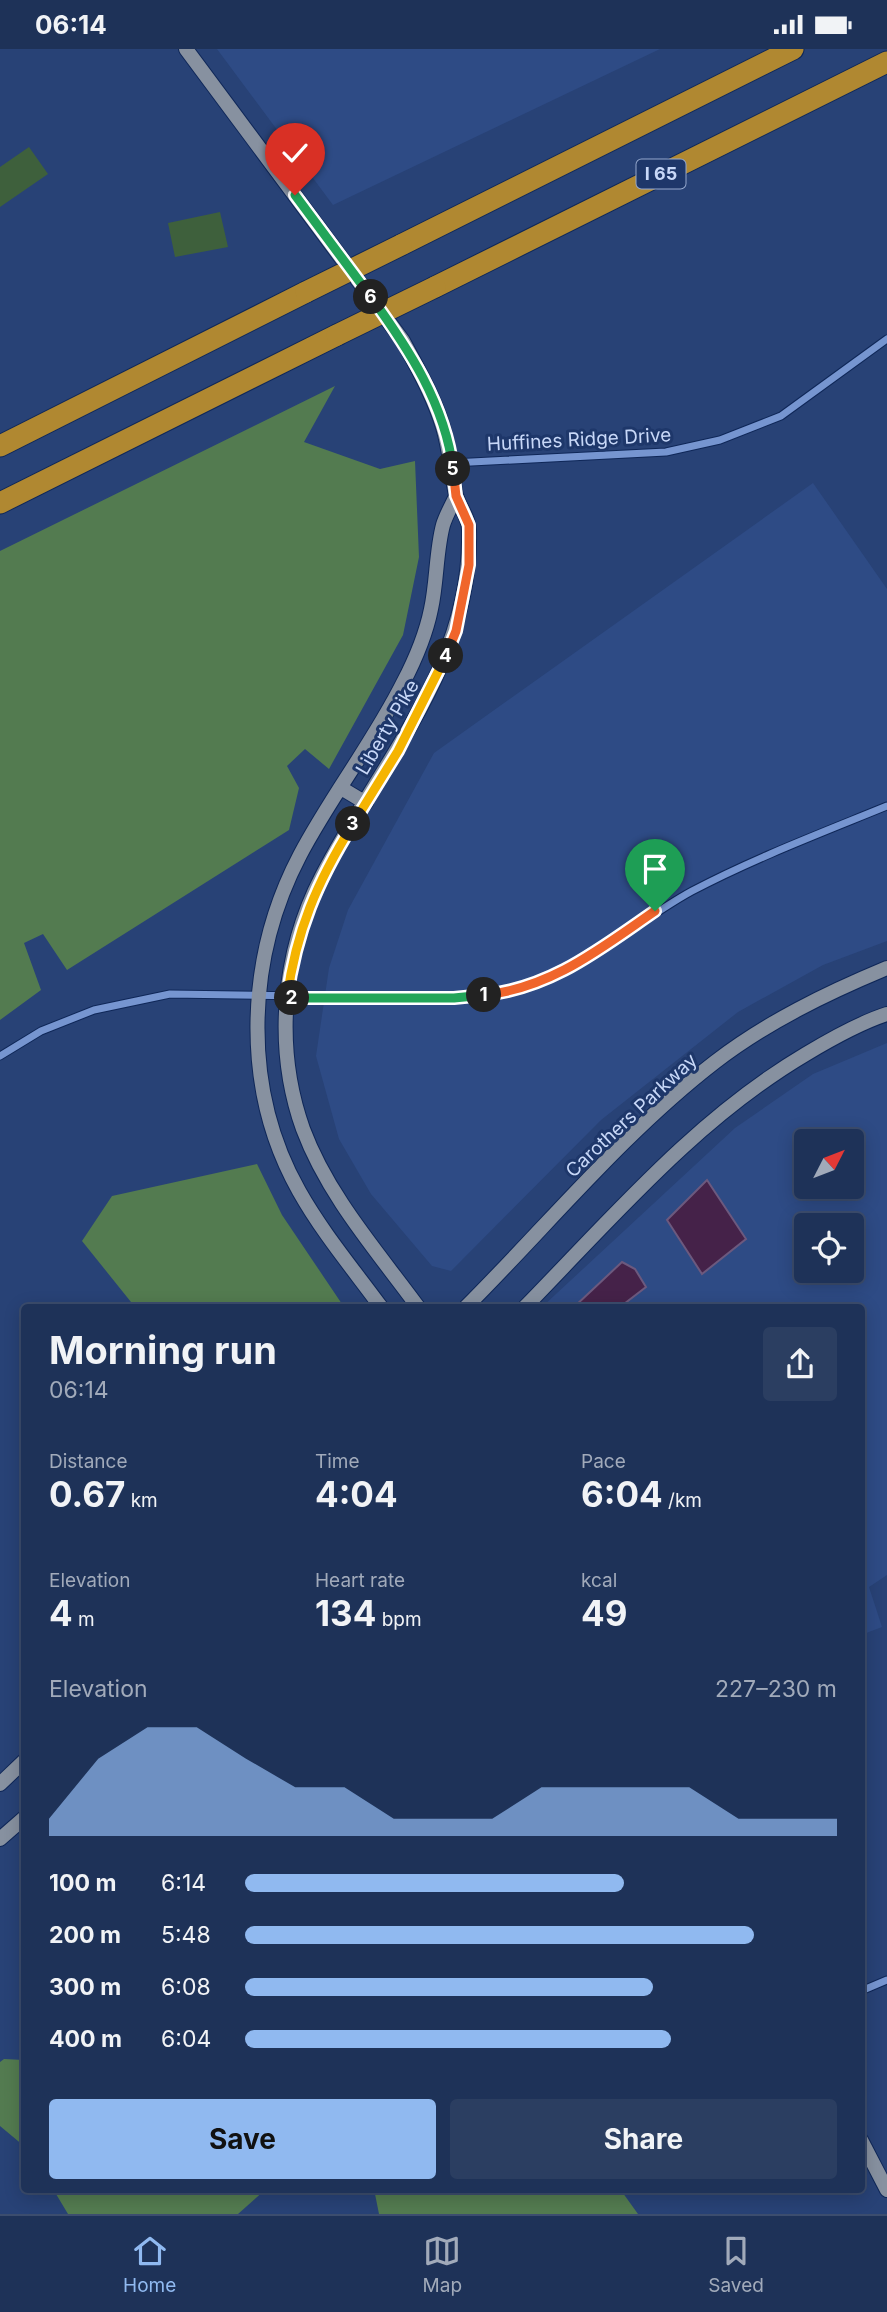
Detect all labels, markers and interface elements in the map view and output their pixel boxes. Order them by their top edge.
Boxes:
text: 06:14 [35,9,107,40]
pin [265,123,325,195]
icon: check [276,134,314,172]
road number: I 65 [636,159,686,189]
pin: 6 [354,279,388,315]
text: 6 [364,285,377,308]
street label: Huffines Ridge Drive [486,423,672,456]
pin: 5 [435,451,470,487]
text: 5 [446,457,459,480]
pin: 4 [428,639,464,673]
text: 4 [439,644,452,667]
street label: Liberty Pike [351,676,424,779]
pin: 3 [336,807,370,841]
text: 3 [346,812,359,835]
pin [625,839,685,911]
icon: arrive [636,850,674,888]
pin: 1 [466,977,502,1013]
pin: 2 [274,981,310,1016]
text: 1 [479,983,488,1006]
text: 2 [286,986,297,1009]
street label: Carothers Parkway [561,1048,702,1182]
north arrow [794,1129,864,1199]
map controls [794,1129,864,1283]
button: locate [794,1213,864,1283]
text: Morning run [49,1327,277,1373]
button: share [763,1327,837,1401]
text: 06:14 [49,1376,109,1404]
text: Distance [49,1450,127,1473]
text: Time [315,1450,360,1473]
text: Pace [581,1450,626,1473]
text: 0.67 [49,1473,125,1515]
text: 4:04 [315,1473,398,1515]
text: 6:04 [581,1473,663,1515]
text: km [125,1489,158,1512]
text: /km [663,1489,702,1512]
text: Elevation [49,1569,130,1592]
text: Heart rate [315,1569,405,1592]
text: kcal [581,1569,617,1592]
text: 4 [49,1592,73,1634]
text: 134 [315,1592,376,1634]
text: 49 [581,1592,627,1634]
text: m [73,1608,95,1631]
text: bpm [376,1608,422,1631]
text: Elevation [49,1675,148,1703]
text: 227–230 m [715,1675,837,1703]
text: 100 m [49,1869,116,1897]
text: 6:14 [161,1869,206,1897]
text: 200 m [49,1921,121,1949]
text: 5:48 [161,1921,211,1949]
text: 300 m [49,1973,121,2001]
text: 6:08 [161,1973,211,2001]
text: 400 m [49,2025,122,2053]
text: 6:04 [161,2025,211,2053]
button: Save [49,2099,436,2179]
button: Share [450,2099,837,2179]
tab: Home [123,2232,176,2297]
tab: Map [423,2232,462,2297]
tab: Saved [708,2232,764,2297]

